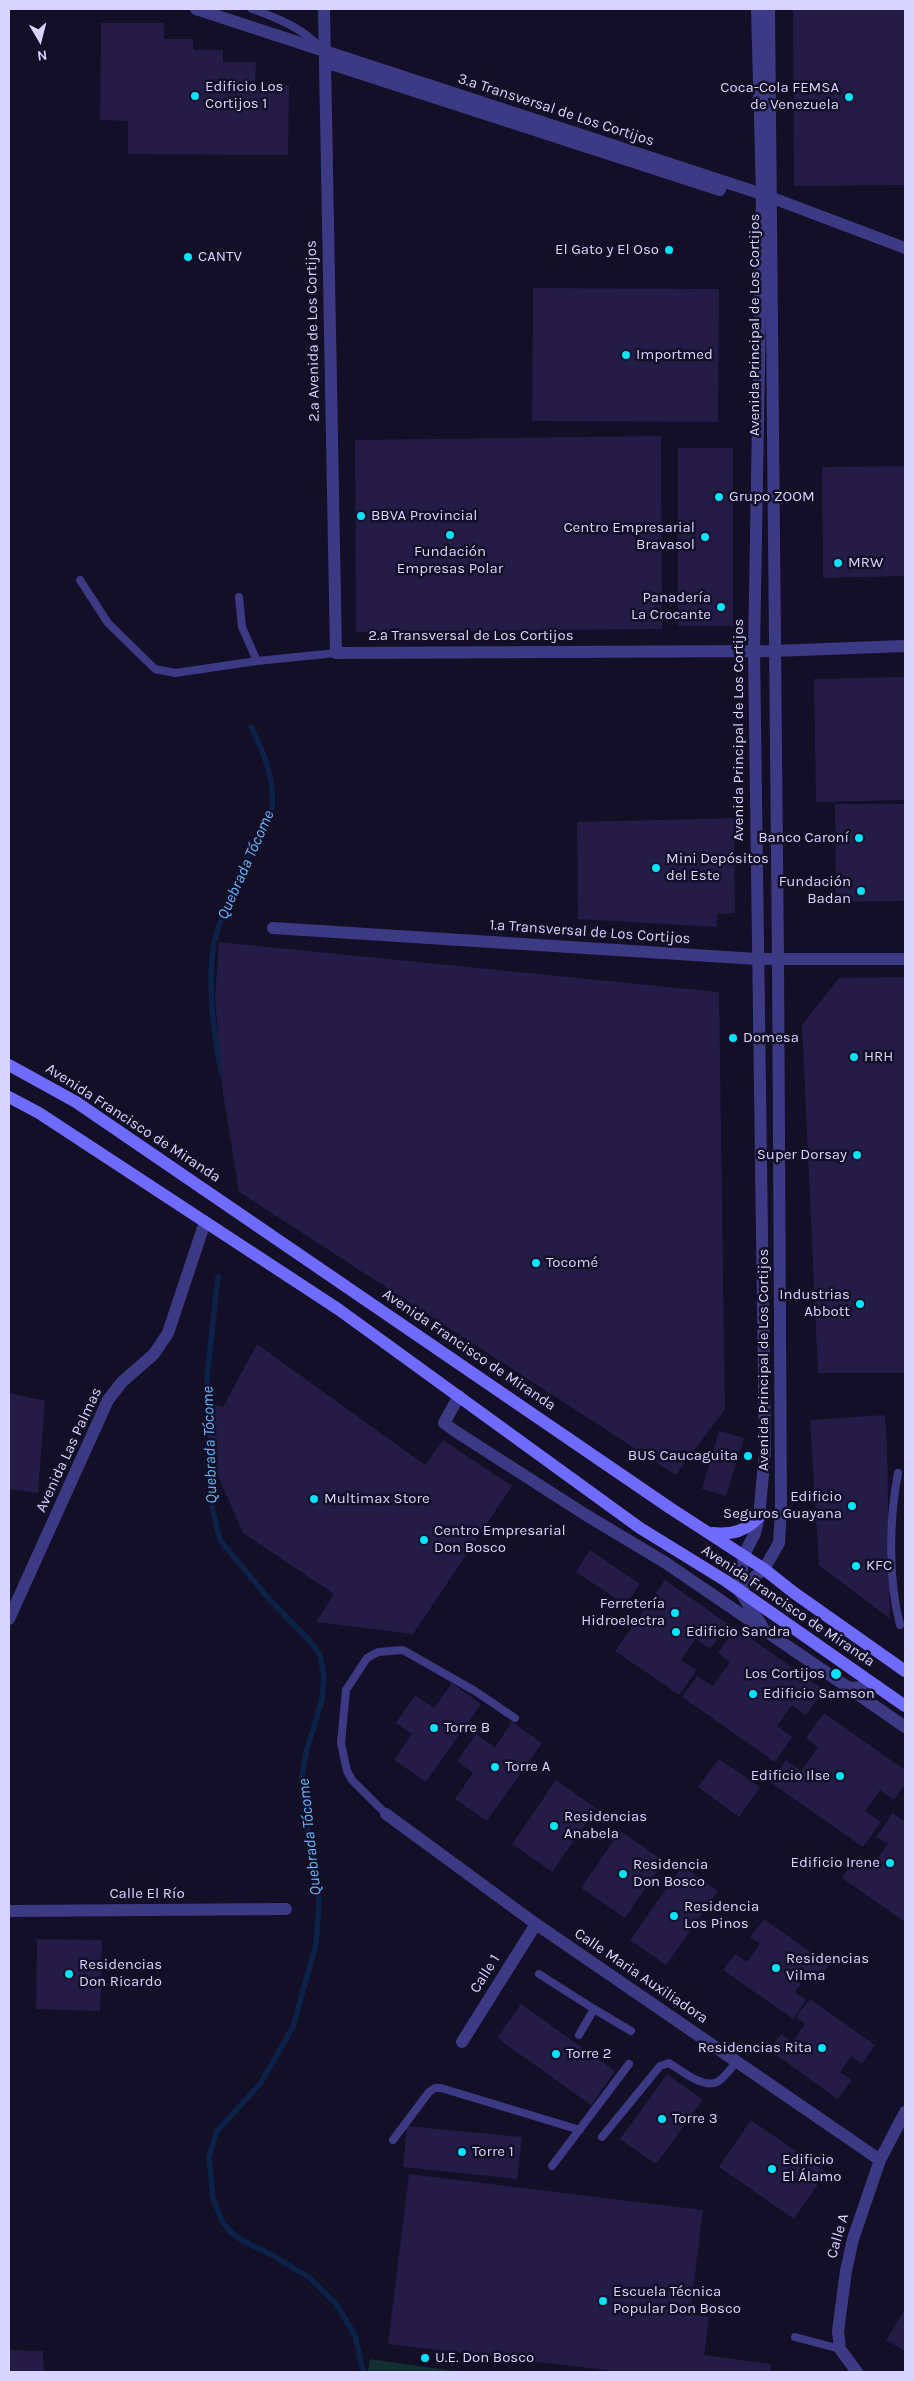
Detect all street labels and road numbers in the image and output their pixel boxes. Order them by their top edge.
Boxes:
street label: 3.ª Transversal de Los Cortijos [456,70,656,150]
street label: Avenida Principal de Los Cortijos [746,214,764,436]
street label: 2.ª Avenida de Los Cortijos [302,240,324,422]
street label: Avenida Principal de Los Cortijos [730,619,748,841]
street label: 2.ª Transversal de Los Cortijos [368,627,574,645]
street label: 1.ª Transversal de Los Cortijos [489,916,691,948]
street label: Avenida Francisco de Miranda [42,1060,224,1186]
street label: Avenida Principal de Los Cortijos [755,1249,773,1471]
street label: Avenida Francisco de Miranda [379,1285,559,1415]
street label: Avenida Las Palmas [32,1385,106,1515]
street label: Avenida Francisco de Miranda [698,1541,878,1671]
street label: Calle El Río [109,1885,185,1903]
street label: Calle Maria Auxiliadora [571,1925,711,2027]
street label: Calle 1 [466,1951,504,1997]
street label: Calle A [823,2212,853,2260]

